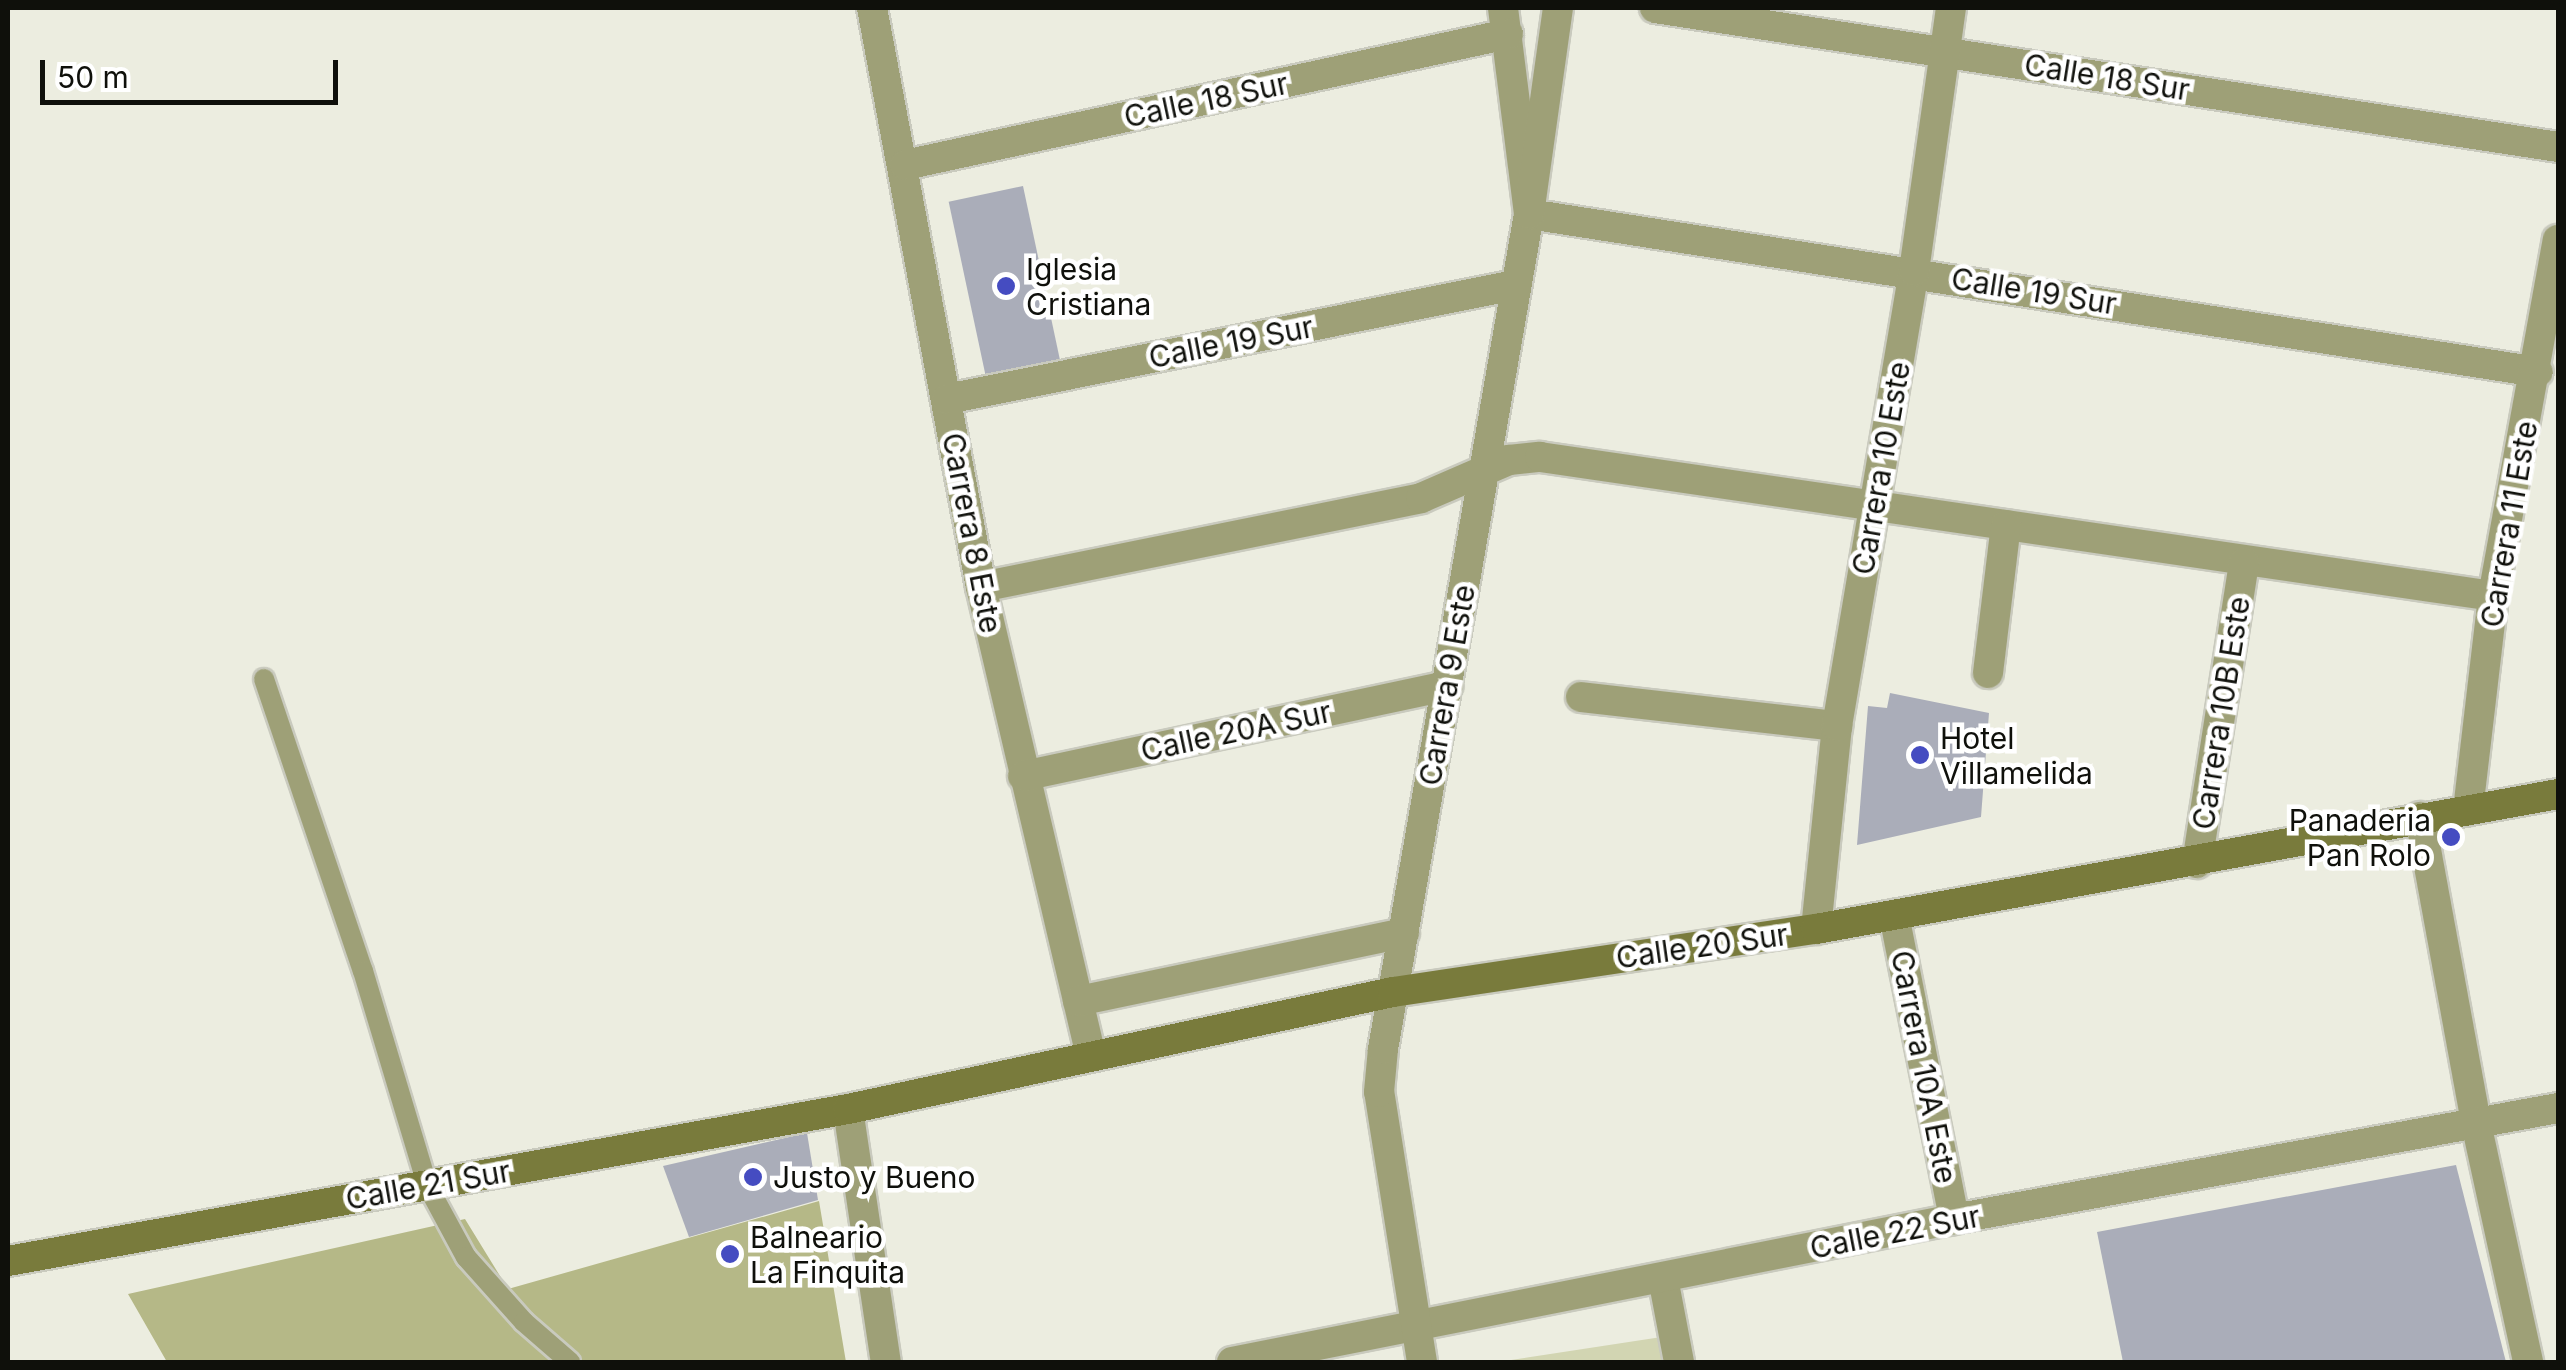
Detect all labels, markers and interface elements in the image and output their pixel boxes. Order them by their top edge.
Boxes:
scale bar [45,40,342,102]
street label: Calle 18 Sur [2022,46,2192,108]
text: 50 m [57,59,129,95]
street label: Calle 18 Sur [1121,65,1291,135]
place label: Iglesia Cristiana [1026,251,1151,322]
street label: Calle 19 Sur [1949,260,2119,322]
marker: Iglesia Cristiana [995,275,1017,297]
street label: Calle 19 Sur [1146,308,1316,376]
street label: Carrera 10 Este [1845,359,1917,577]
street label: Carrera 11 Este [2473,418,2545,630]
street label: Carrera 8 Este [935,430,1009,636]
street label: Carrera 9 Este [1412,582,1482,788]
street label: Carrera 10B Este [2185,594,2257,832]
street label: Calle 20A Sur [1137,693,1335,769]
place label: Hotel Villamelida [1940,720,2093,790]
marker: Hotel Villamelida [1909,744,1931,766]
place label: Panaderia Pan Rolo [2289,802,2431,872]
marker: Panaderia Pan Rolo [2440,826,2462,848]
street label: Calle 20 Sur [1614,916,1790,976]
street label: Carrera 10A Este [1884,947,1964,1187]
street label: Calle 21 Sur [343,1153,513,1217]
place label: Justo y Bueno [773,1159,976,1195]
marker: Justo y Bueno [742,1166,764,1188]
street label: Calle 22 Sur [1807,1198,1983,1266]
place label: Balneario La Finquita [750,1219,905,1290]
marker: Balneario La Finquita [719,1243,741,1265]

